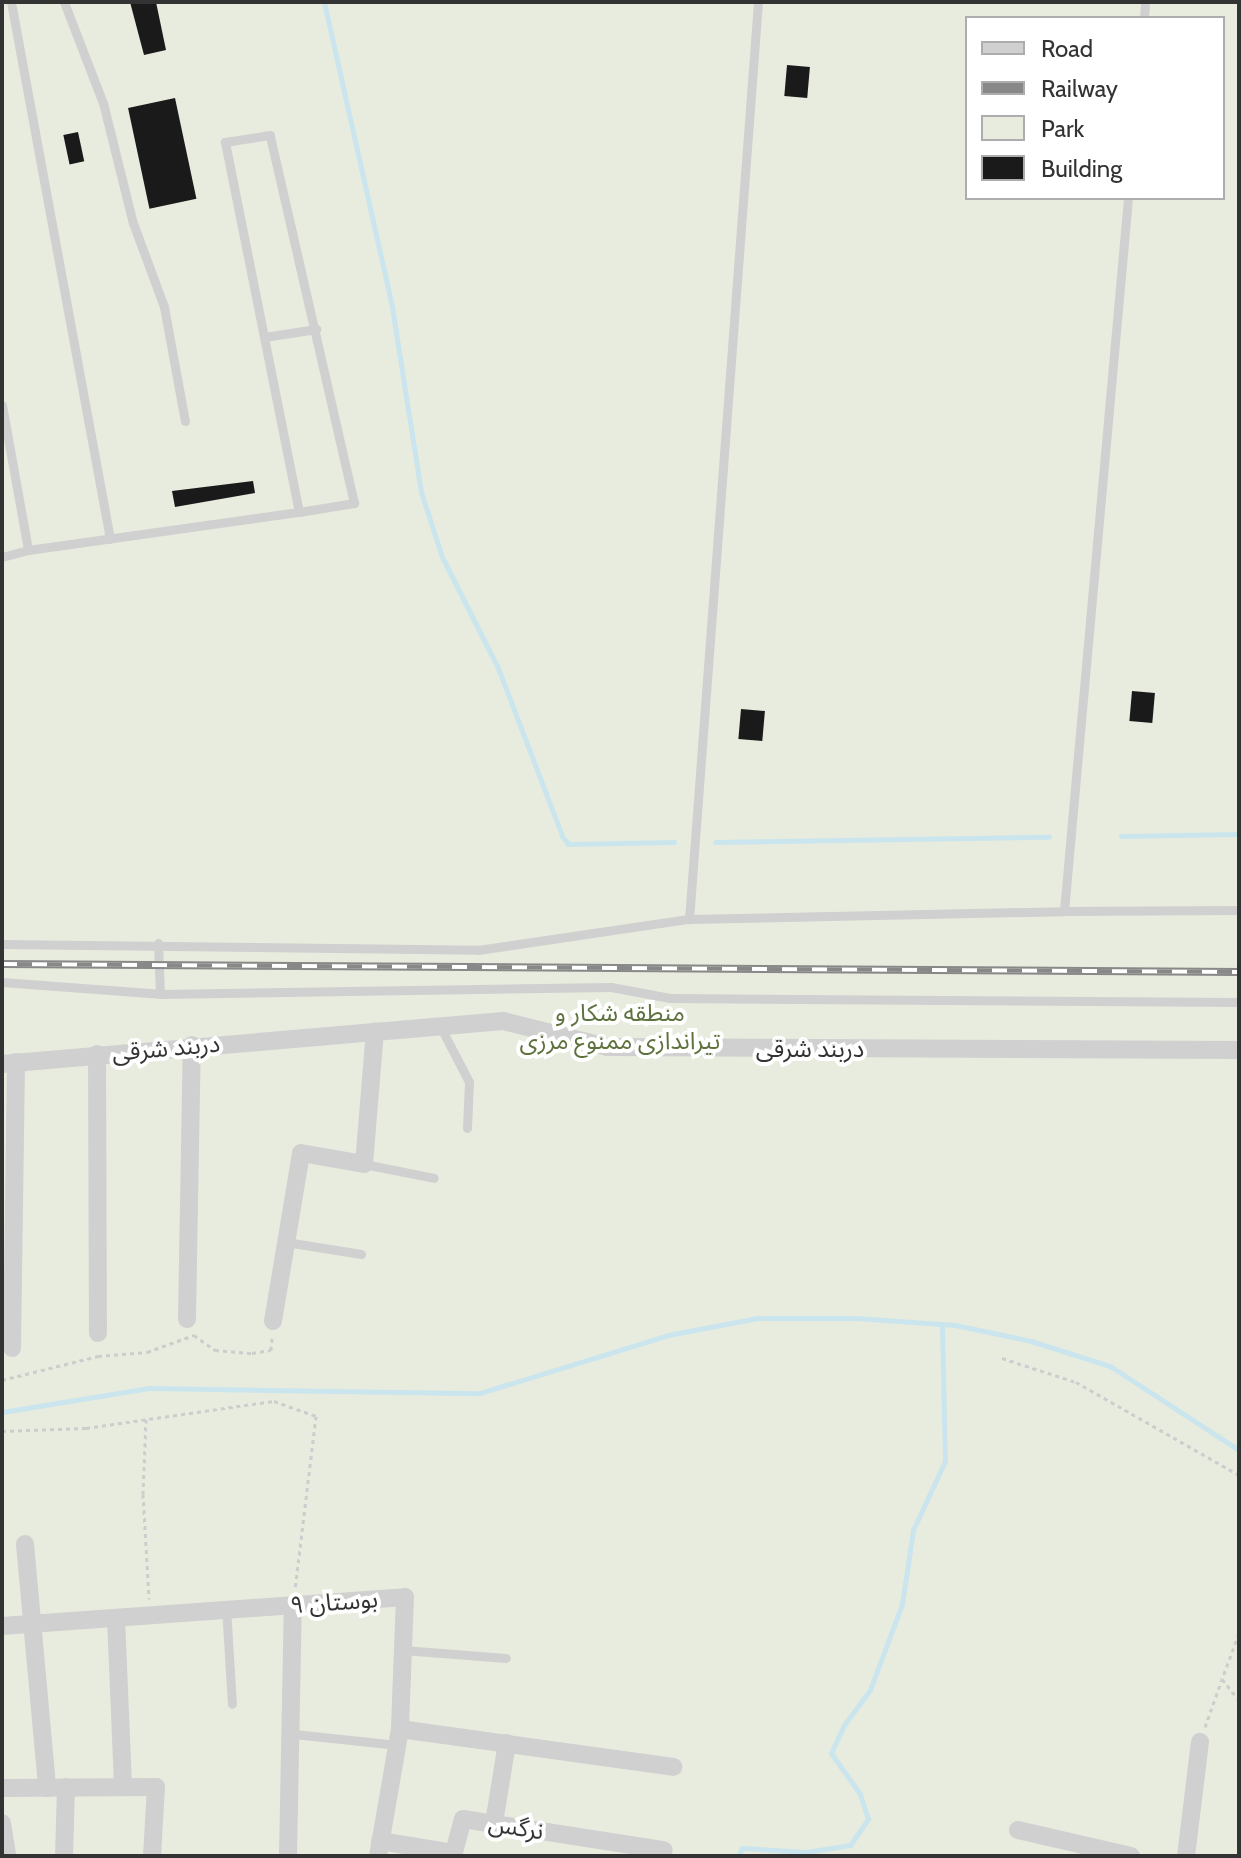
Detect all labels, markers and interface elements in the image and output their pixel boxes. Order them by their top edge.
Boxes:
legend [965,16,1225,200]
text: Road [1041,34,1093,63]
text: Railway [1041,74,1118,103]
text: Park [1041,114,1084,143]
text: Building [1041,154,1122,183]
park label: منطقه شکار و تیراندازی ممنوع مرزی [520,999,720,1055]
street label: دربند شرقی [111,1029,221,1067]
street label: دربند شرقی [756,1035,864,1063]
street label: بوستان ۹ [289,1585,379,1619]
street label: نرگس [486,1808,546,1846]

